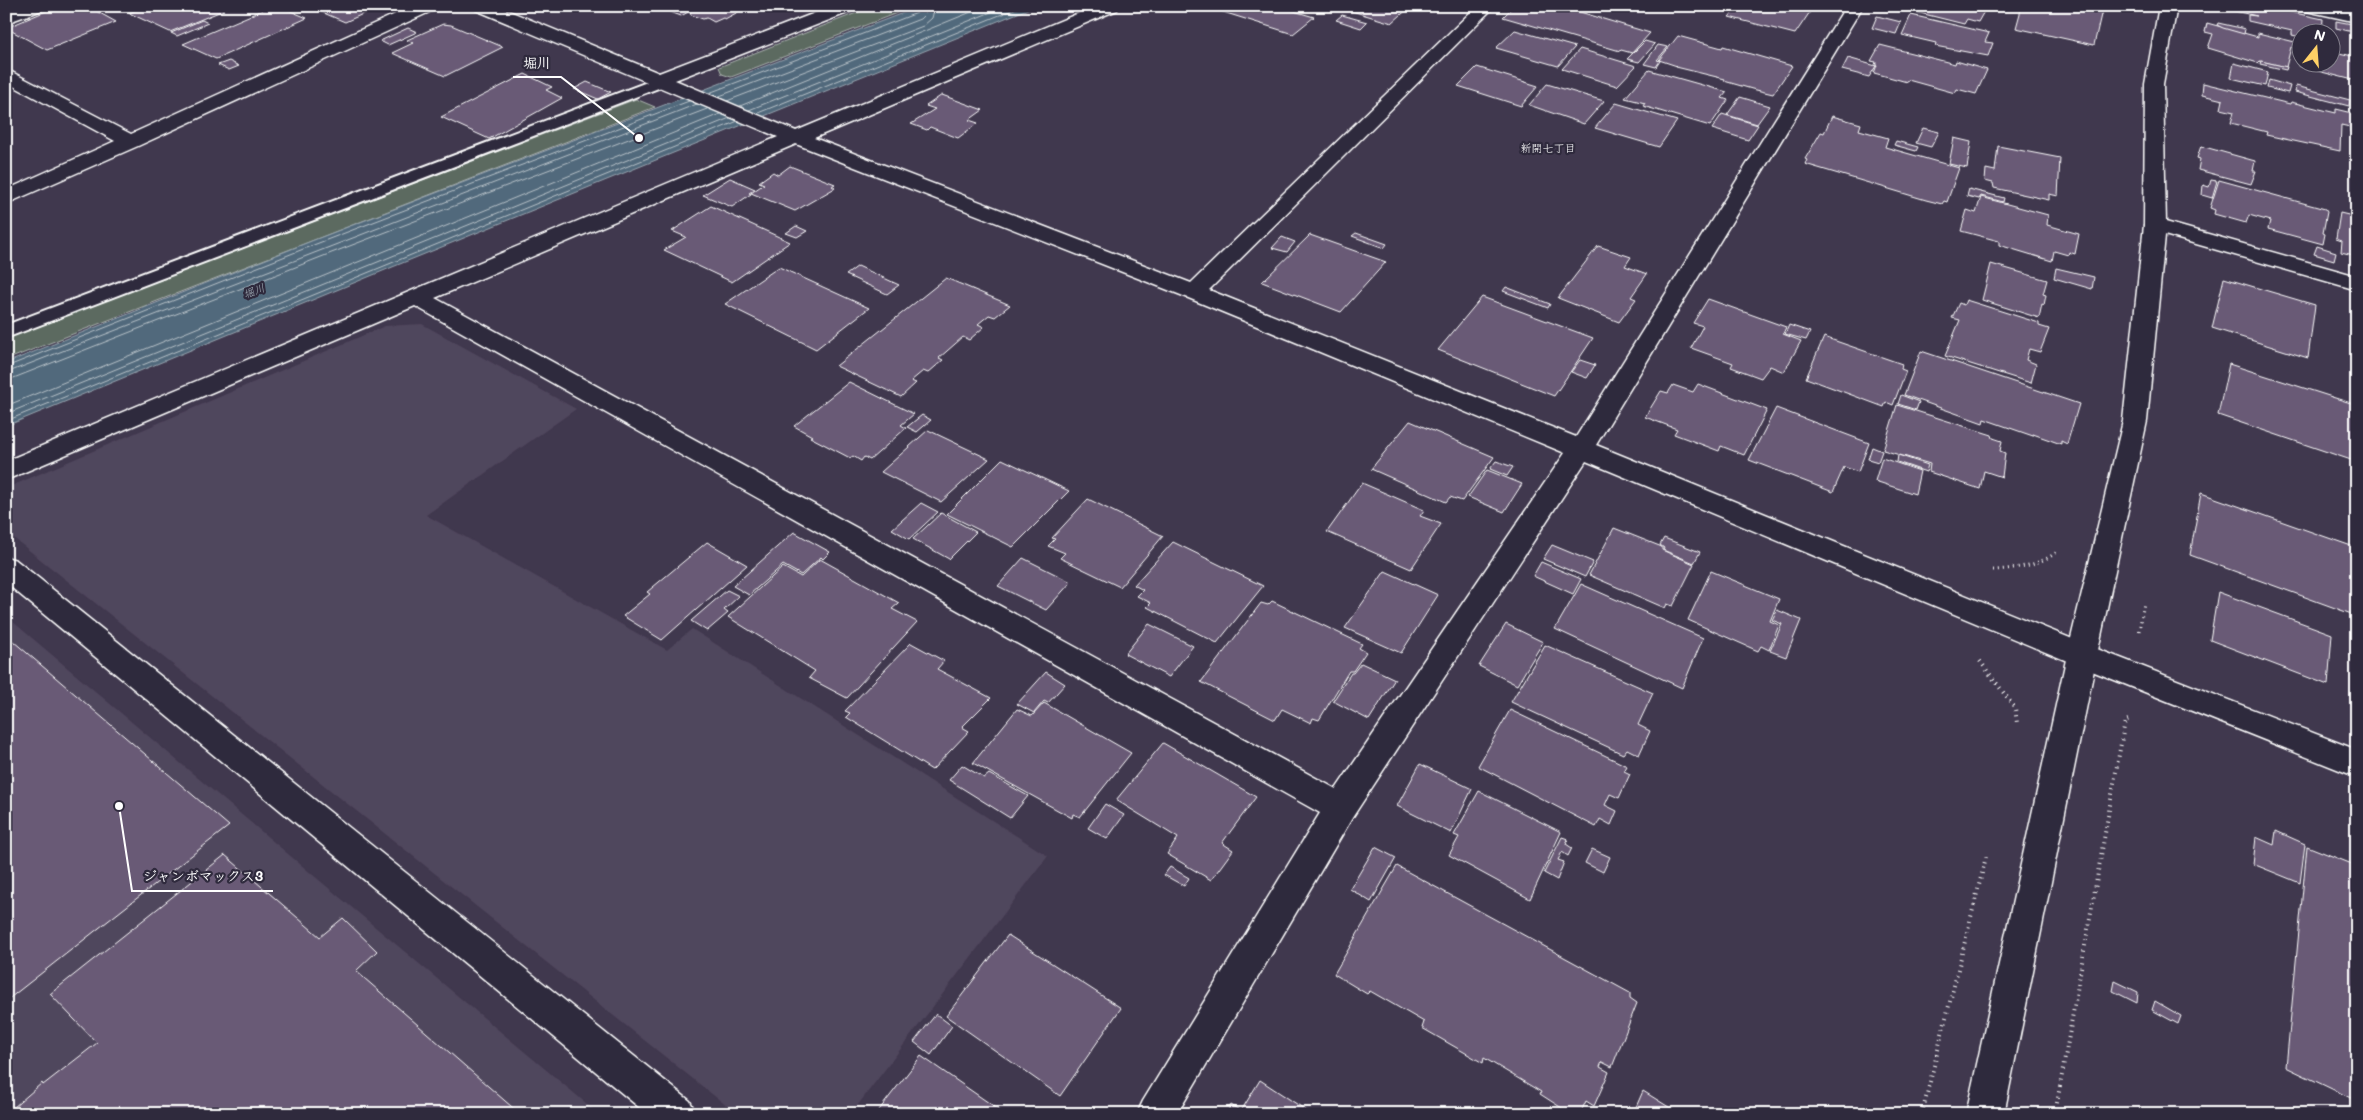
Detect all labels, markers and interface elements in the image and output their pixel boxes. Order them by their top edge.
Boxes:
north arrow [2290,22,2340,72]
text: N [2312,24,2328,46]
callout: 堀川 [513,48,561,77]
text: 堀川 [523,53,551,72]
district label: 新開七丁目 [1521,140,1576,155]
water label: 堀川 [241,279,267,302]
callout: ジャンボマックス3 [132,862,273,891]
text: ジャンボマックス3 [143,866,263,885]

